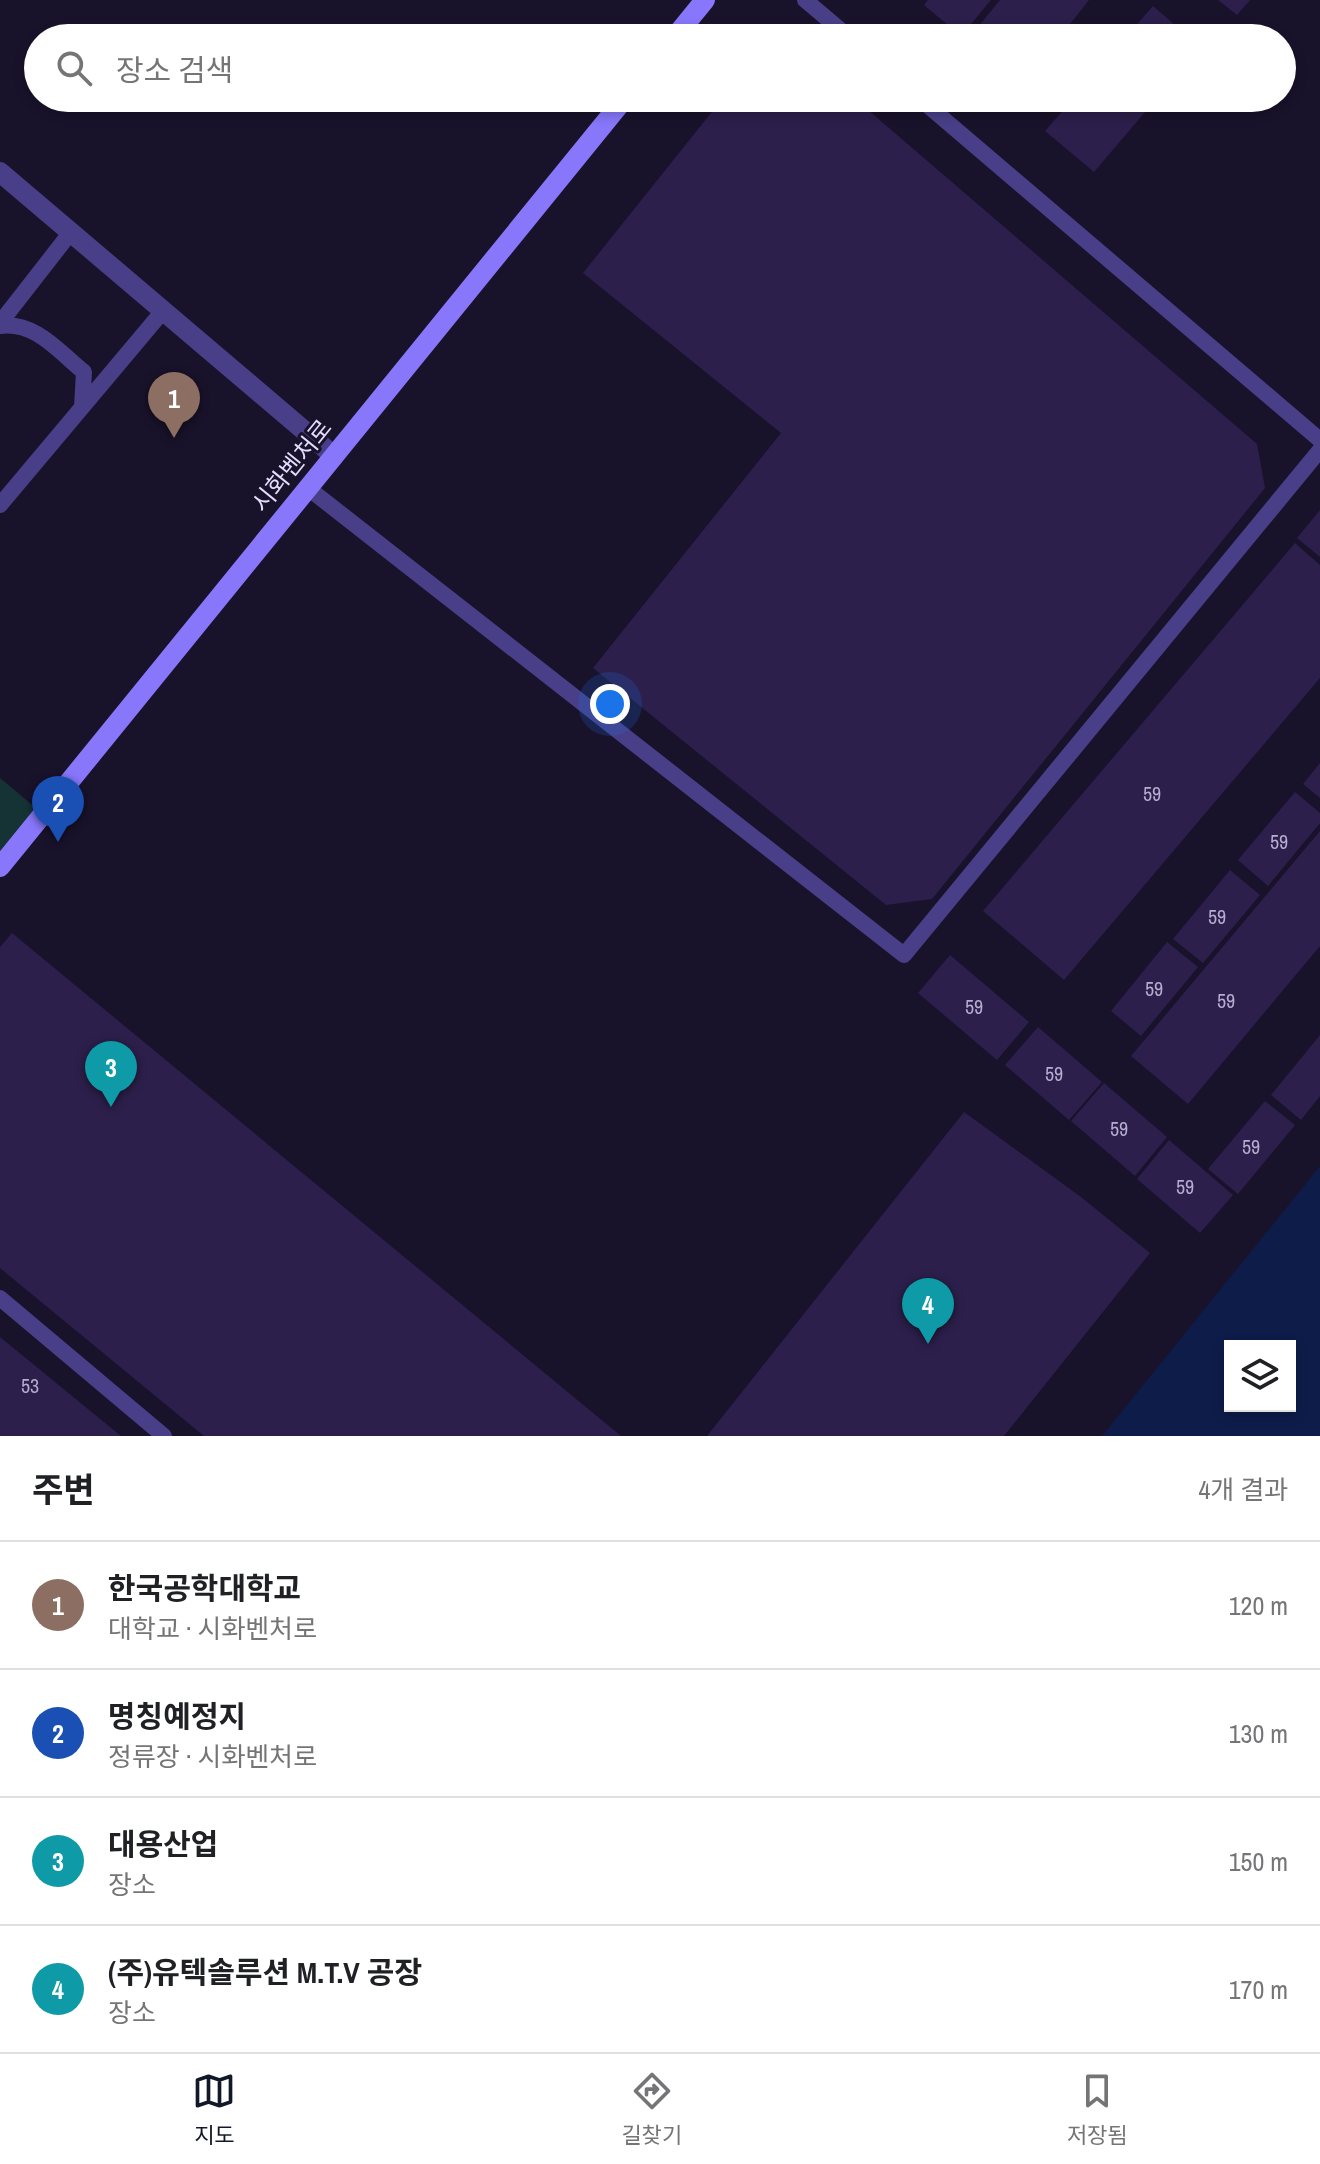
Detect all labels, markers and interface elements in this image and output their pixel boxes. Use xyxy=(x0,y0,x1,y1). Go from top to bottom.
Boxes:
search box xyxy=(24,24,1296,112)
icon: search xyxy=(52,46,96,90)
text: 장소 검색 xyxy=(116,50,233,90)
pin: 1 xyxy=(148,372,200,438)
street label: 시화벤처로 xyxy=(244,412,338,518)
your location xyxy=(590,684,630,724)
pin: 2 xyxy=(32,776,84,842)
house number: 59 xyxy=(1143,780,1161,807)
house number: 59 xyxy=(1270,828,1288,855)
house number: 59 xyxy=(1208,903,1226,930)
house number: 59 xyxy=(1145,975,1163,1002)
house number: 59 xyxy=(1217,987,1235,1014)
house number: 59 xyxy=(965,993,983,1020)
pin: 3 xyxy=(85,1041,137,1107)
house number: 59 xyxy=(1045,1060,1063,1087)
house number: 59 xyxy=(1110,1115,1128,1142)
house number: 59 xyxy=(1242,1133,1260,1160)
house number: 59 xyxy=(1176,1173,1194,1200)
pin: 4 xyxy=(902,1278,954,1344)
map controls xyxy=(1224,1340,1296,1412)
button: layers xyxy=(1224,1340,1296,1412)
house number: 53 xyxy=(21,1372,39,1399)
text: 주변 xyxy=(32,1467,95,1513)
text: 4개 결과 xyxy=(1198,1472,1288,1507)
text: 한국공학대학교 xyxy=(108,1568,301,1608)
text: 1 xyxy=(52,1588,64,1623)
text: 120 m xyxy=(1229,1588,1288,1623)
text: 대학교 · 시화벤처로 xyxy=(108,1611,317,1646)
text: 명칭예정지 xyxy=(108,1696,246,1736)
text: 2 xyxy=(52,1716,64,1751)
text: 130 m xyxy=(1229,1716,1288,1751)
text: 정류장 · 시화벤처로 xyxy=(108,1739,317,1774)
text: 대용산업 xyxy=(108,1824,218,1864)
text: 3 xyxy=(52,1844,64,1879)
text: 150 m xyxy=(1229,1844,1288,1879)
text: 장소 xyxy=(108,1867,156,1902)
text: (주)유텍솔루션 M.T.V 공장 xyxy=(108,1952,422,1992)
text: 4 xyxy=(52,1972,64,2007)
text: 170 m xyxy=(1229,1972,1288,2007)
text: 장소 xyxy=(108,1995,156,2030)
tab: 지도 xyxy=(192,2069,236,2150)
tab: 길찾기 xyxy=(621,2069,682,2150)
tab: 저장됨 xyxy=(1067,2069,1128,2150)

